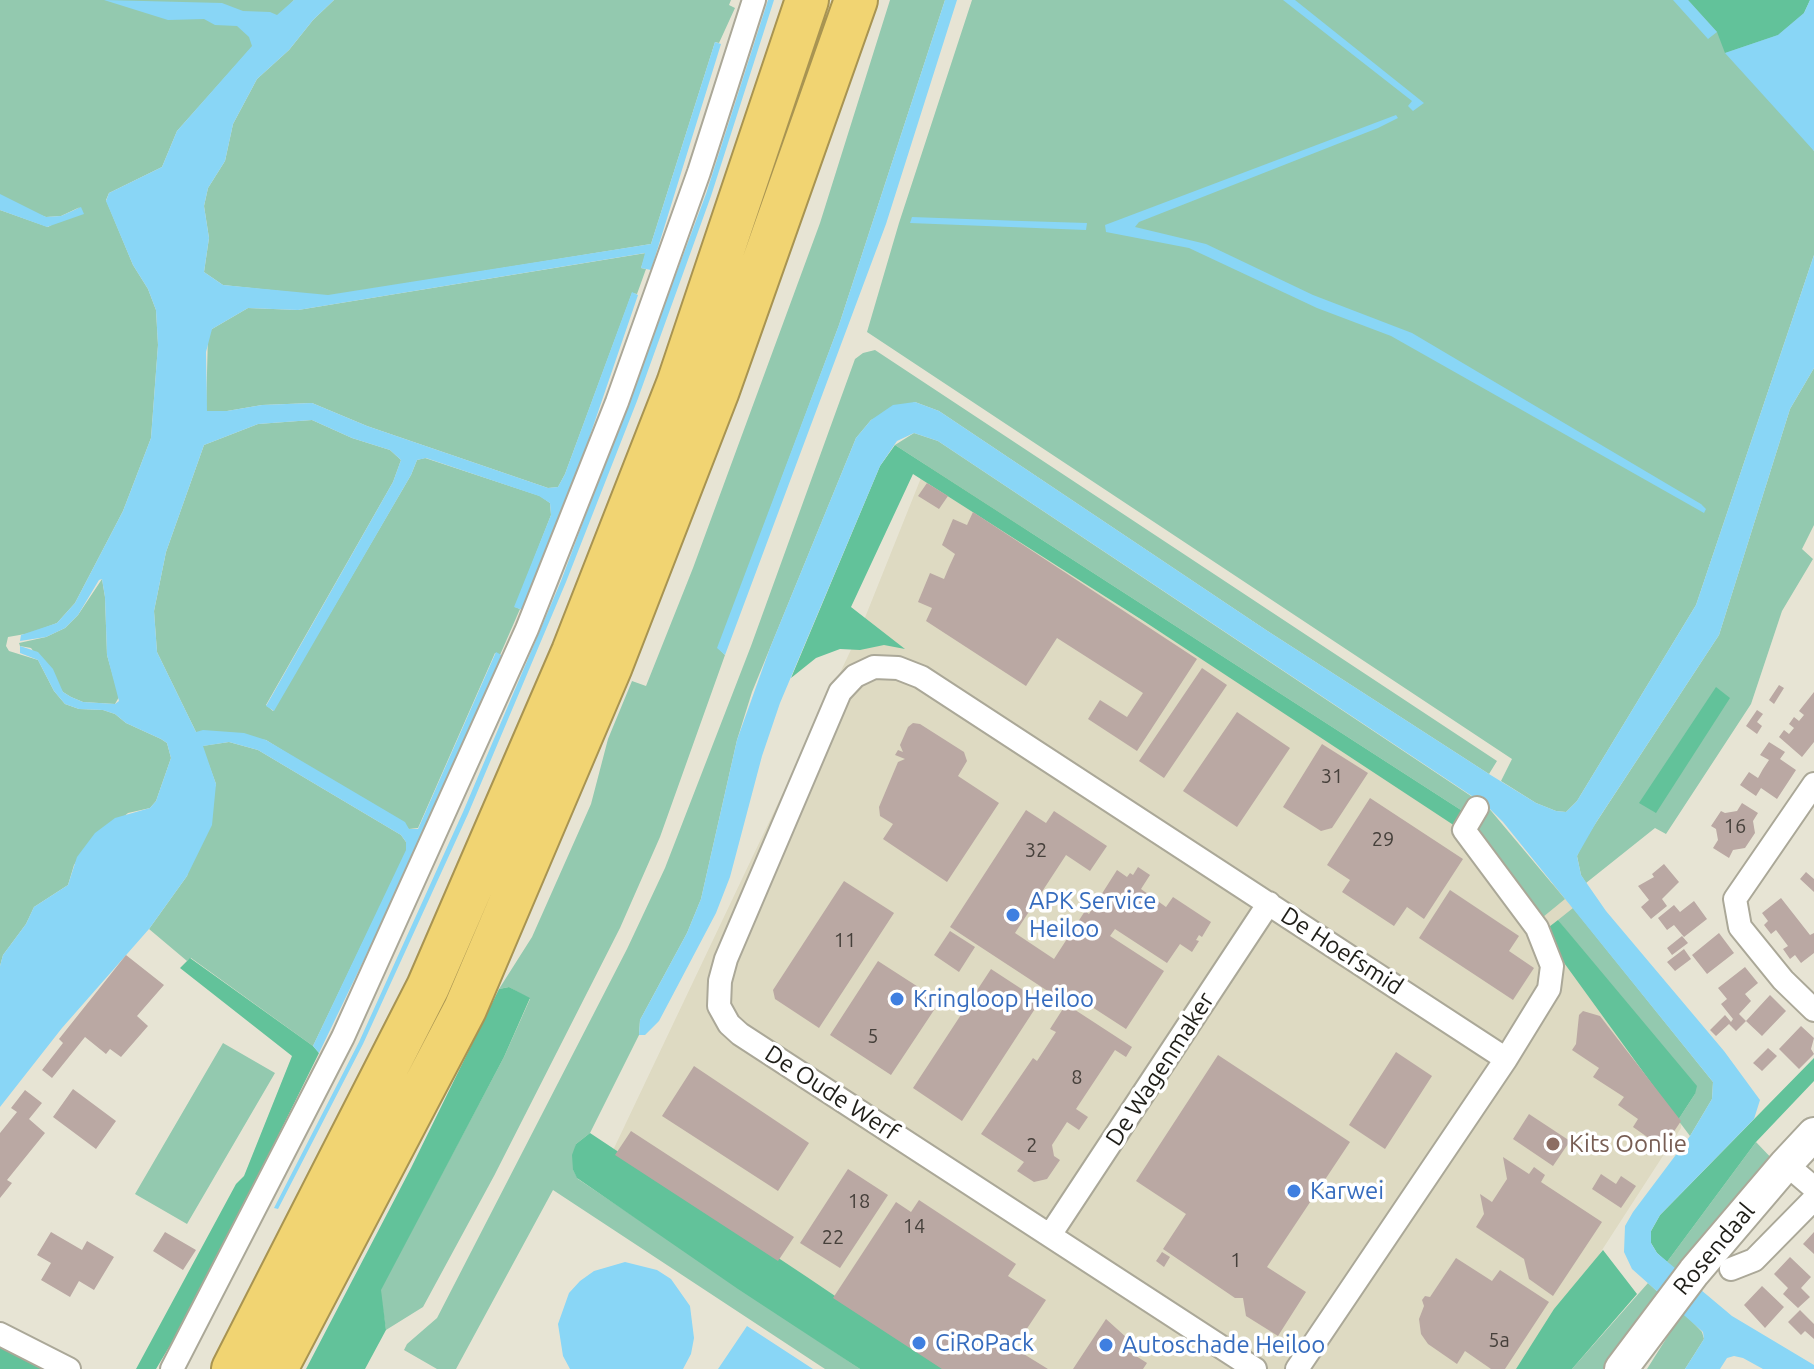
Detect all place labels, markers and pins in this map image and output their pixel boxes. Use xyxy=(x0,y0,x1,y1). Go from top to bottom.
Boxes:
place label: APK Service Heiloo xyxy=(1029,887,1156,943)
marker: APK Service Heiloo xyxy=(1004,906,1022,924)
place label: Kringloop Heiloo xyxy=(913,985,1094,1013)
marker: Kringloop Heiloo xyxy=(888,990,906,1008)
place label: Kits Oonlie xyxy=(1569,1130,1687,1158)
marker: Kits Oonlie xyxy=(1544,1135,1562,1153)
place label: Karwei xyxy=(1310,1177,1384,1205)
marker: Karwei xyxy=(1285,1182,1303,1200)
place label: CiRoPack xyxy=(935,1329,1034,1357)
place label: Autoschade Heiloo xyxy=(1122,1331,1325,1359)
marker: CiRoPack xyxy=(910,1334,928,1352)
marker: Autoschade Heiloo xyxy=(1097,1336,1115,1354)

